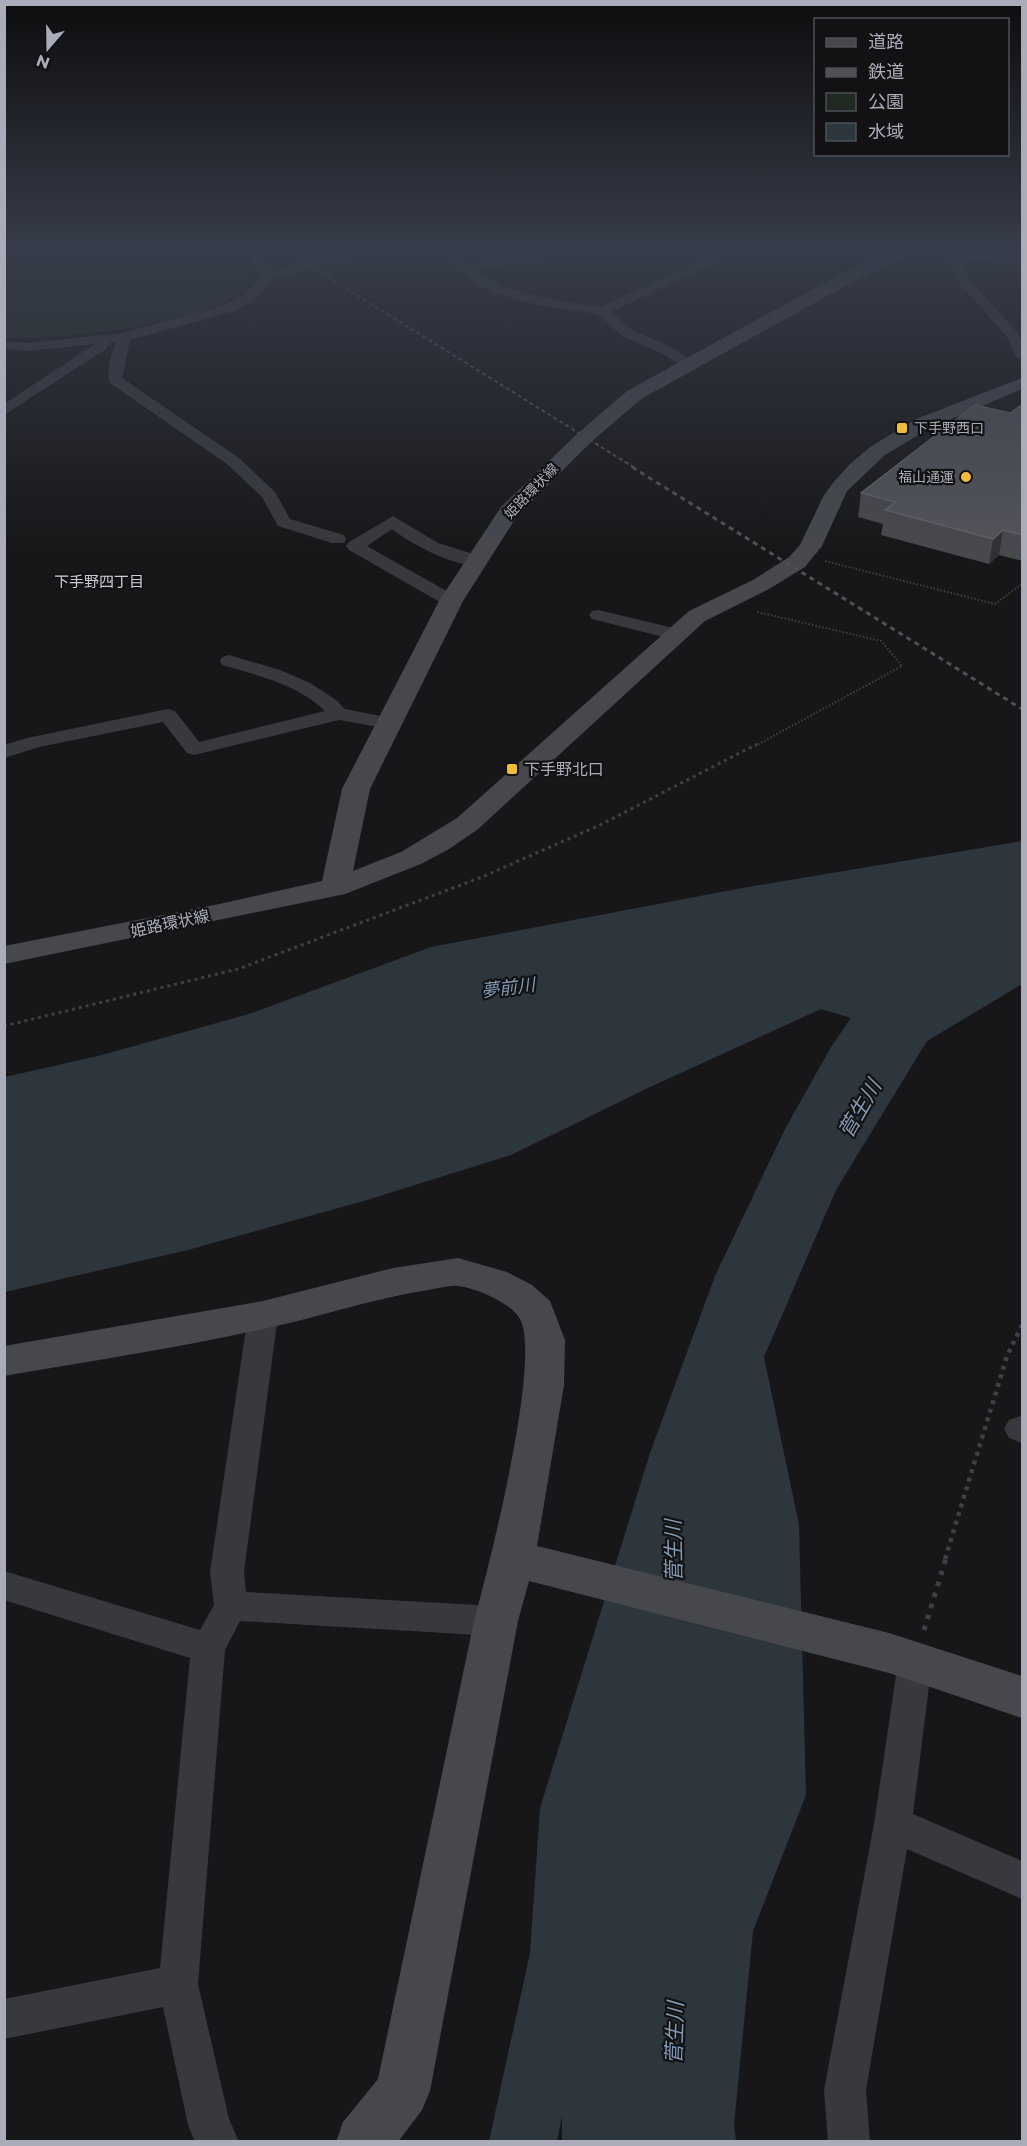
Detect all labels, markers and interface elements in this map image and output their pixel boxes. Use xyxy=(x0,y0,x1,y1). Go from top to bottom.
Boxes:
north arrow xyxy=(18,18,78,78)
legend xyxy=(814,18,1009,156)
text: 道路 xyxy=(868,31,904,53)
text: N xyxy=(34,50,52,73)
text: 鉄道 xyxy=(868,61,904,83)
text: 公園 xyxy=(868,91,904,113)
text: 水域 xyxy=(868,121,904,143)
place label: 下手野西口 xyxy=(914,419,984,437)
marker: 下手野西口 xyxy=(895,421,909,435)
street label: 姫路環状線 xyxy=(500,460,562,522)
place label: 福山通運 xyxy=(898,468,954,486)
marker: 福山通運 xyxy=(959,470,973,484)
district label: 下手野四丁目 xyxy=(54,572,144,591)
place label: 下手野北口 xyxy=(524,760,604,779)
marker: 下手野北口 xyxy=(505,762,519,776)
street label: 姫路環状線 xyxy=(129,906,211,941)
water label: 夢前川 xyxy=(480,974,538,1002)
water label: 菅生川 xyxy=(833,1073,887,1142)
water label: 菅生川 xyxy=(660,1517,687,1583)
water label: 菅生川 xyxy=(661,1999,688,2065)

